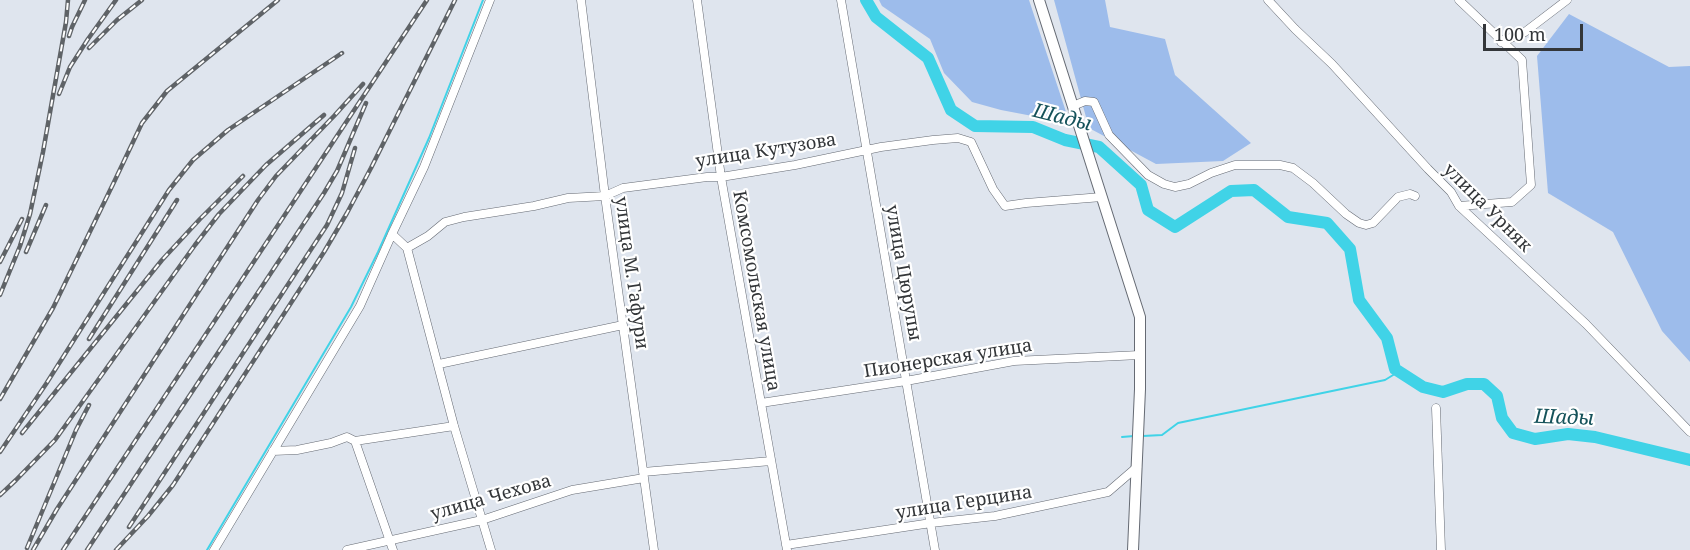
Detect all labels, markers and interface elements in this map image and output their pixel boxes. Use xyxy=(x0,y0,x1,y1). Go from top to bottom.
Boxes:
scale bar xyxy=(1486,12,1586,50)
text: 100 m xyxy=(1494,22,1546,46)
water label: Шады xyxy=(1030,99,1094,137)
street label: улица Кутузова xyxy=(694,129,838,173)
street label: улица Урняк xyxy=(1438,159,1536,257)
street label: Комсомольская улица xyxy=(728,189,784,393)
street label: улица М. Гафури xyxy=(610,195,652,351)
street label: улица Цюрупы xyxy=(880,203,926,343)
street label: Пионерская улица xyxy=(862,335,1034,383)
water label: Шады xyxy=(1534,405,1594,431)
street label: улица Чехова xyxy=(428,470,554,526)
street label: улица Герцина xyxy=(894,482,1034,524)

